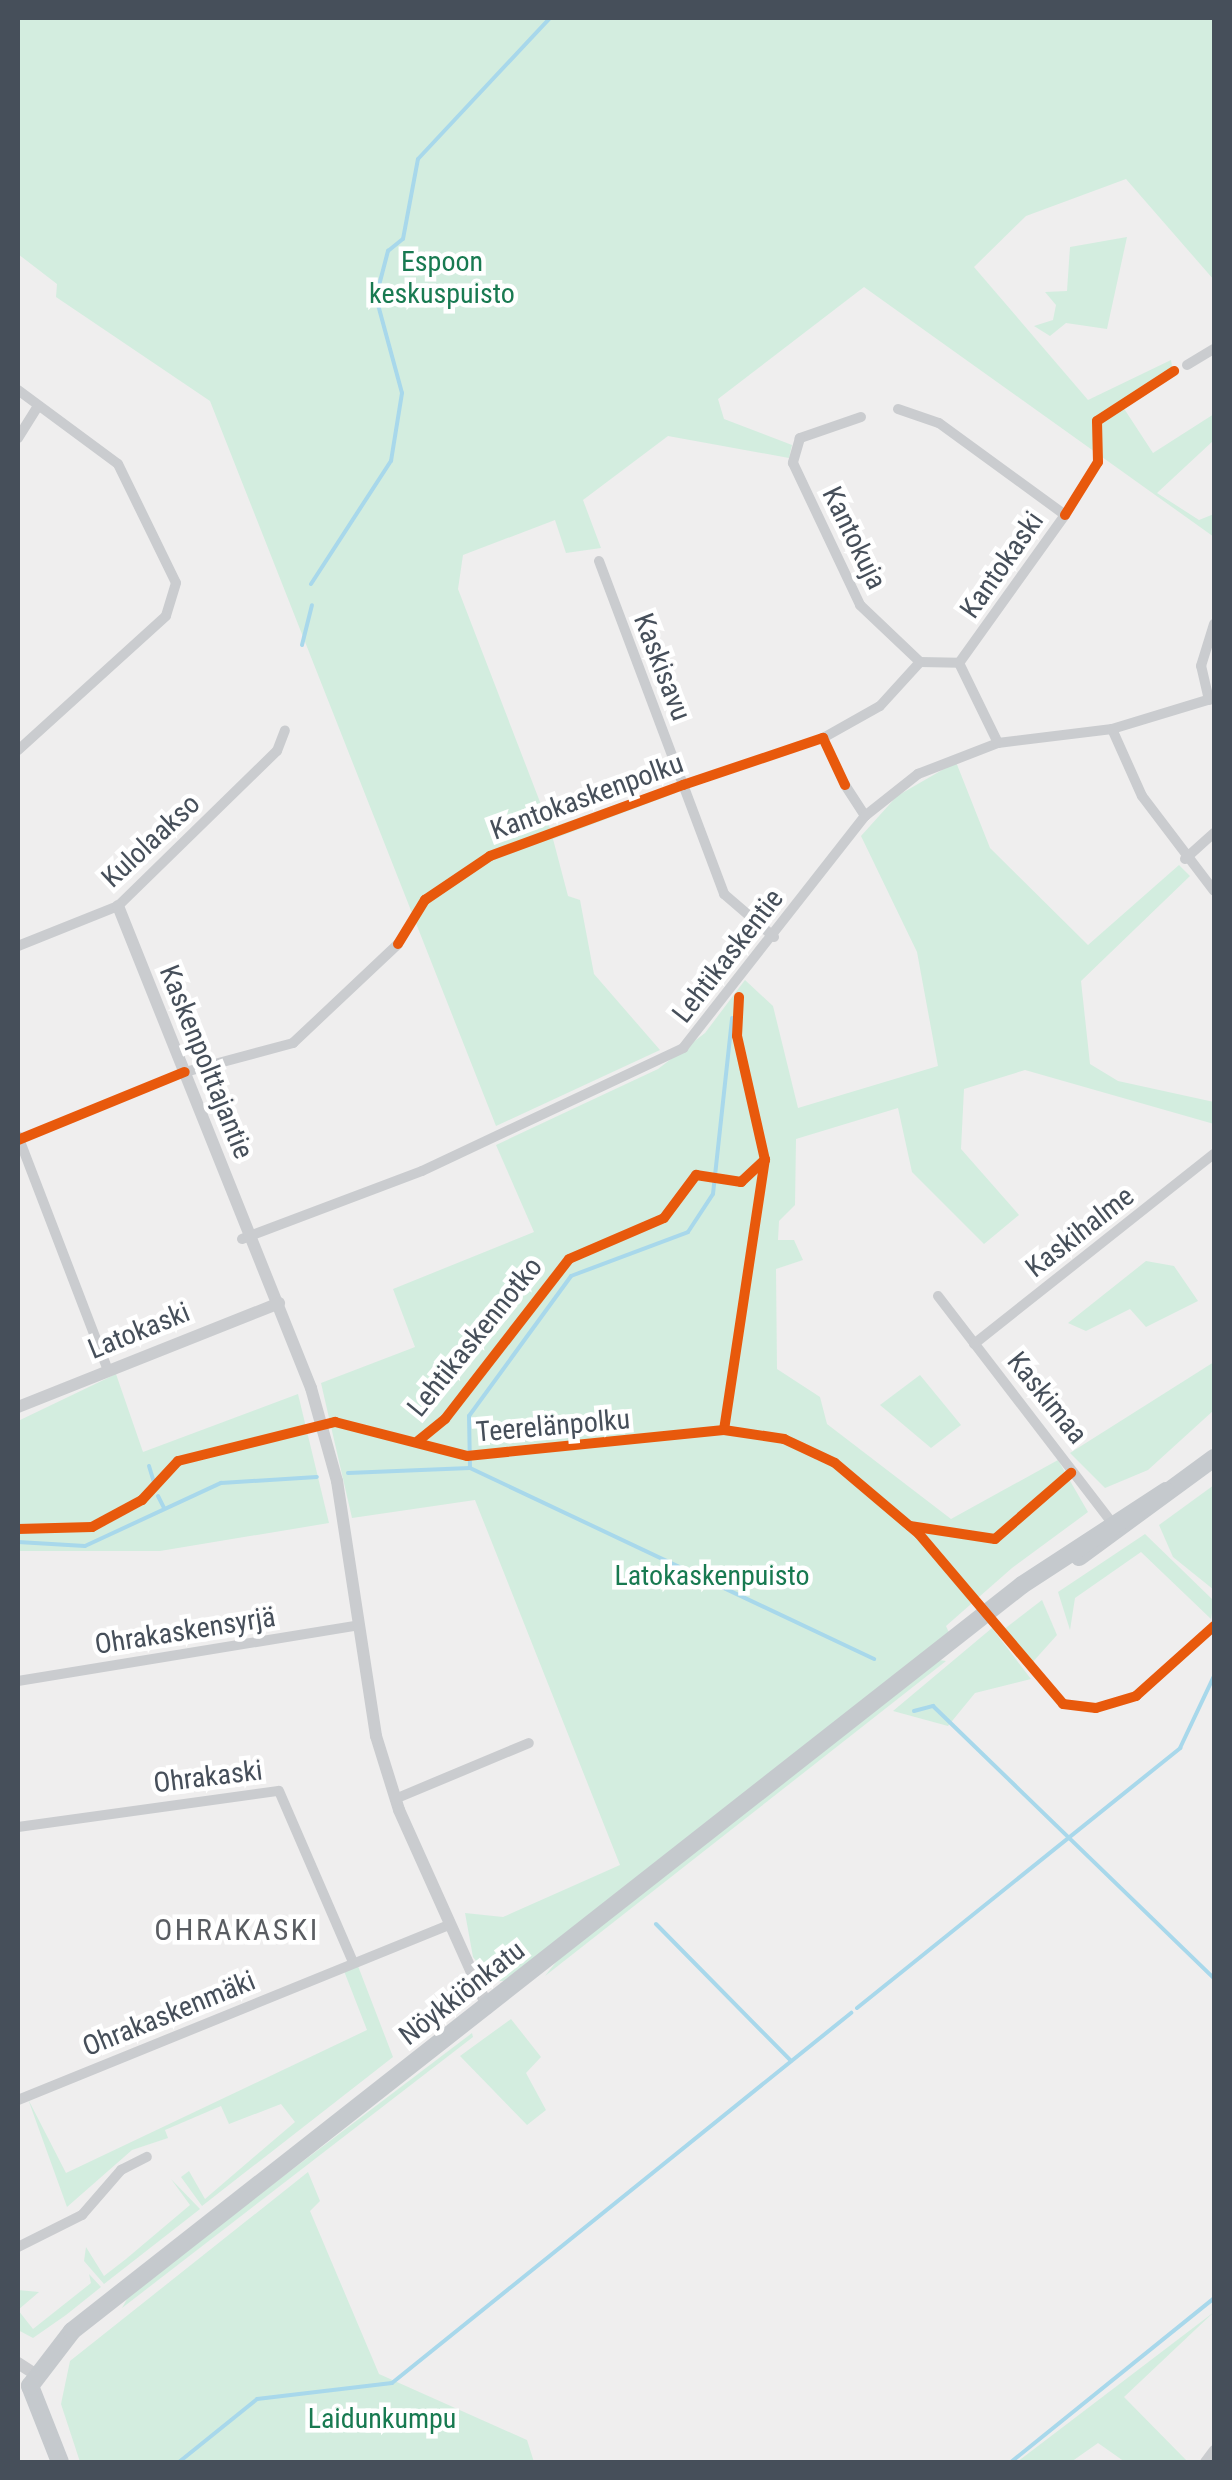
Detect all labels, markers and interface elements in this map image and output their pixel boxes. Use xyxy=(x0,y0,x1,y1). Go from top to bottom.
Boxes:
park label: Espoon keskuspuisto xyxy=(369,245,515,311)
street label: Kantokuja xyxy=(815,481,893,595)
street label: Kantokaski xyxy=(953,505,1051,625)
street label: Kaskisavu xyxy=(626,609,698,725)
street label: Kantokaskenpolku xyxy=(486,747,688,847)
street label: Kulolaakso xyxy=(95,787,207,895)
street label: Lehtikaskentie xyxy=(665,882,791,1030)
street label: Kaskenpolttajantie xyxy=(152,960,260,1164)
street label: Kaskihalme xyxy=(1019,1179,1141,1285)
street label: Lehtikaskennotko xyxy=(401,1251,549,1423)
street label: Latokaski xyxy=(83,1295,195,1367)
street label: Kaskimaa xyxy=(1000,1345,1094,1451)
street label: Teerelänpolku xyxy=(474,1403,632,1449)
park label: Latokaskenpuisto xyxy=(614,1559,810,1593)
street label: Ohrakaskensyrjä xyxy=(92,1600,278,1662)
street label: Ohrakaski xyxy=(152,1754,264,1800)
district label: OHRAKASKI xyxy=(154,1912,320,1948)
street label: Nöykkiönkatu xyxy=(393,1934,531,2052)
street label: Ohrakaskenmäki xyxy=(78,1964,260,2064)
park label: Laidunkumpu xyxy=(308,2402,456,2436)

